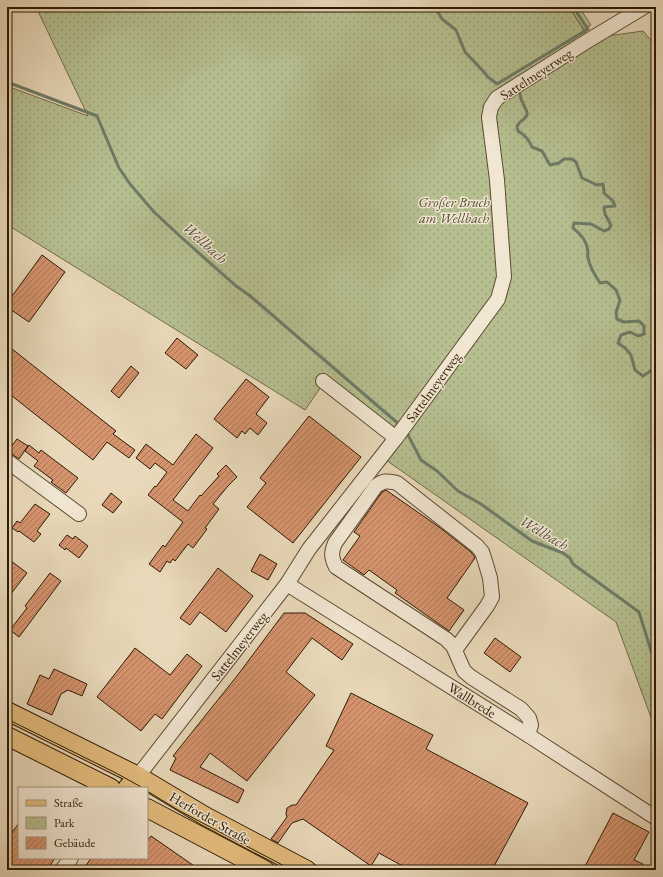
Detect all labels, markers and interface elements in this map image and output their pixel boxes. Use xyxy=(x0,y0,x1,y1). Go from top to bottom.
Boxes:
street label: Sattelmeyerweg xyxy=(496,43,576,104)
park label: Großer Bruch am Wellbach xyxy=(418,193,490,227)
water label: Wellbach xyxy=(179,218,232,268)
street label: Sattelmeyerweg xyxy=(401,347,465,426)
water label: Wellbach xyxy=(517,511,573,554)
street label: Sattelmeyerweg xyxy=(206,607,272,684)
street label: Wallbrede xyxy=(445,678,500,722)
legend xyxy=(18,787,148,859)
street label: Herforder Straße xyxy=(166,787,254,849)
text: Straße xyxy=(54,795,83,811)
text: Park xyxy=(54,815,75,831)
text: Gebäude xyxy=(54,835,96,851)

